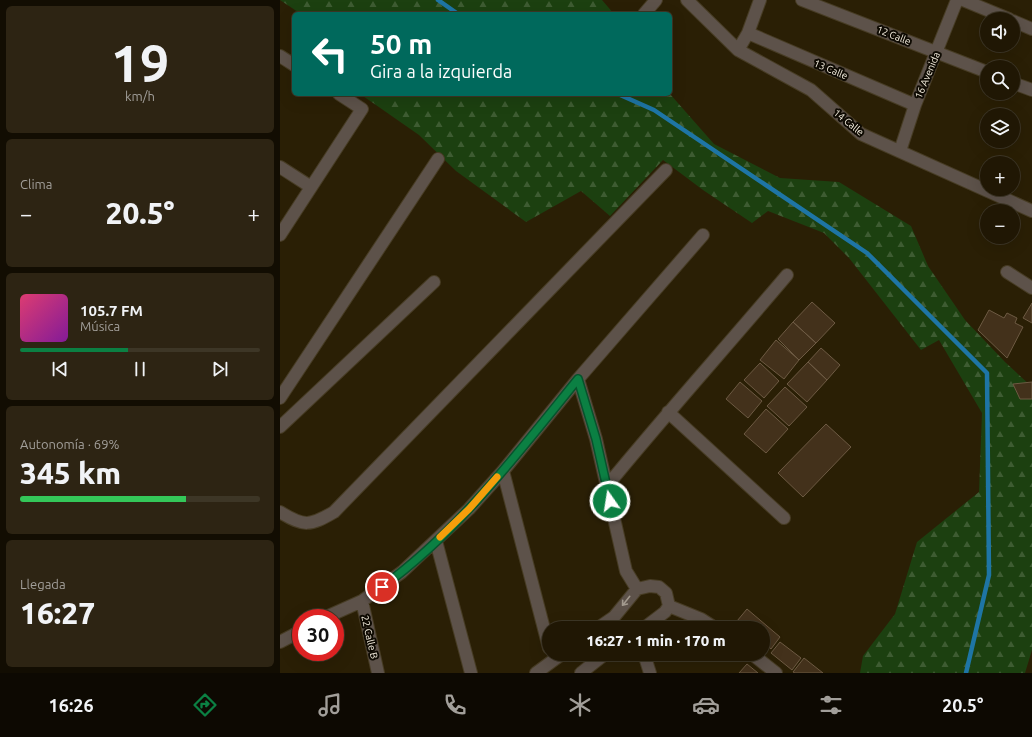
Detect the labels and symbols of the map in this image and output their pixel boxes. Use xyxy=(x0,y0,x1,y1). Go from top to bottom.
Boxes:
street label: 12 Calle xyxy=(875,24,912,47)
street label: 16 Avenida xyxy=(913,50,942,100)
street label: 13 Calle xyxy=(812,57,849,81)
street label: 14 Calle xyxy=(831,107,866,138)
position arrow xyxy=(589,480,631,522)
pin xyxy=(365,570,399,604)
one-way arrow xyxy=(622,596,631,607)
speed limit sign: 30 xyxy=(292,609,344,661)
street label: 22 Calle B xyxy=(359,614,380,660)

